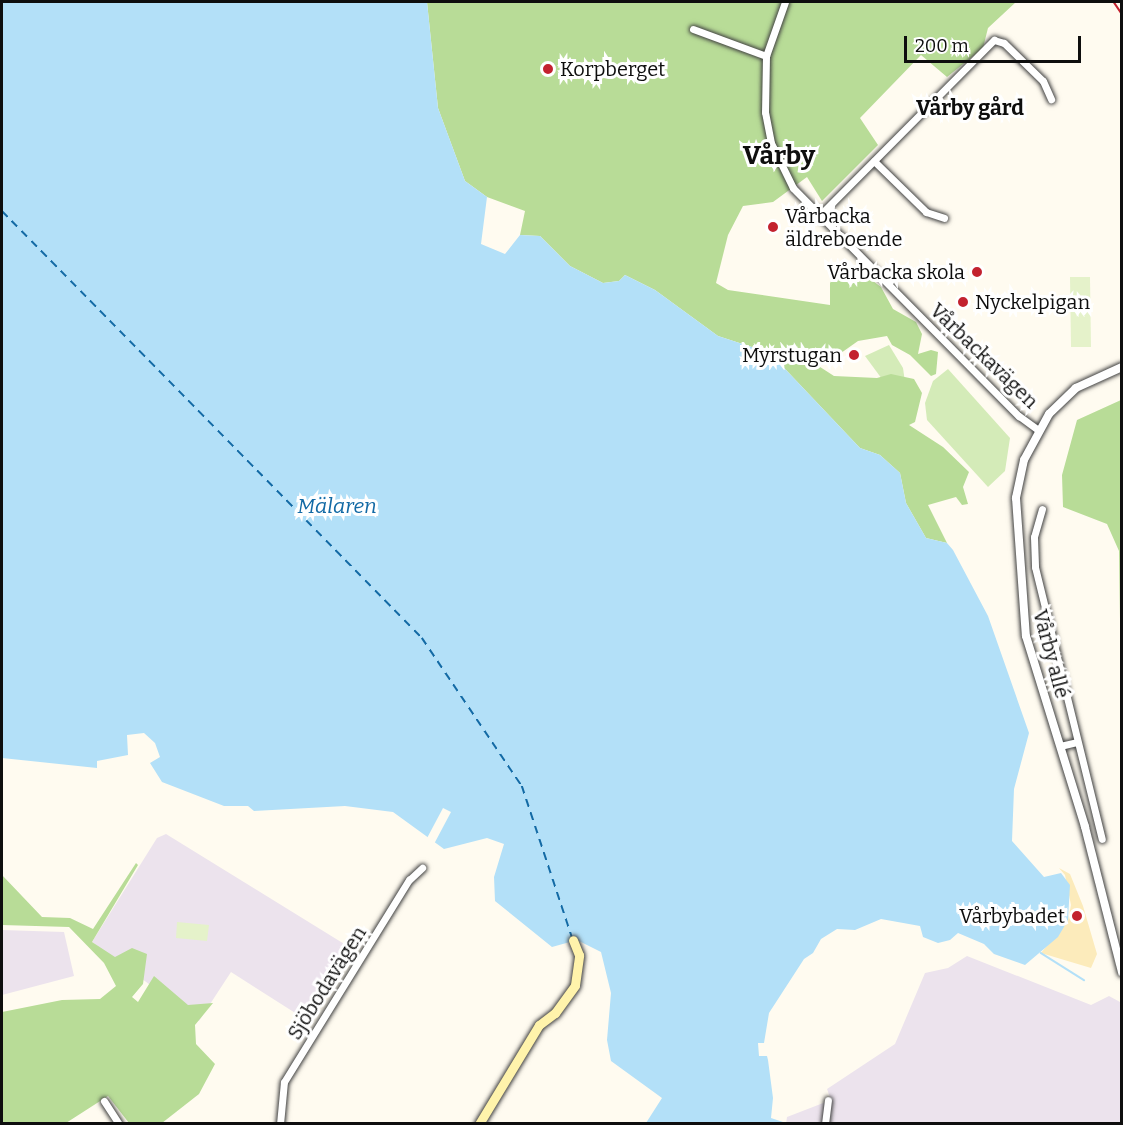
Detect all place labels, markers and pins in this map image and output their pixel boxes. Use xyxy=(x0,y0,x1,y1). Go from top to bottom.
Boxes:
place label: Korpberget xyxy=(560,57,665,81)
marker: Korpberget xyxy=(541,62,555,76)
place label: Vårbacka äldreboende xyxy=(785,204,902,251)
marker: Vårbacka äldreboende xyxy=(766,220,780,234)
place label: Vårbacka skola xyxy=(827,260,965,284)
marker: Vårbacka skola xyxy=(970,265,984,279)
place label: Nyckelpigan xyxy=(975,290,1090,314)
marker: Nyckelpigan xyxy=(956,295,970,309)
place label: Myrstugan xyxy=(742,343,842,367)
marker: Myrstugan xyxy=(847,348,861,362)
place label: Vårbybadet xyxy=(959,904,1065,928)
marker: Vårbybadet xyxy=(1070,909,1084,923)

